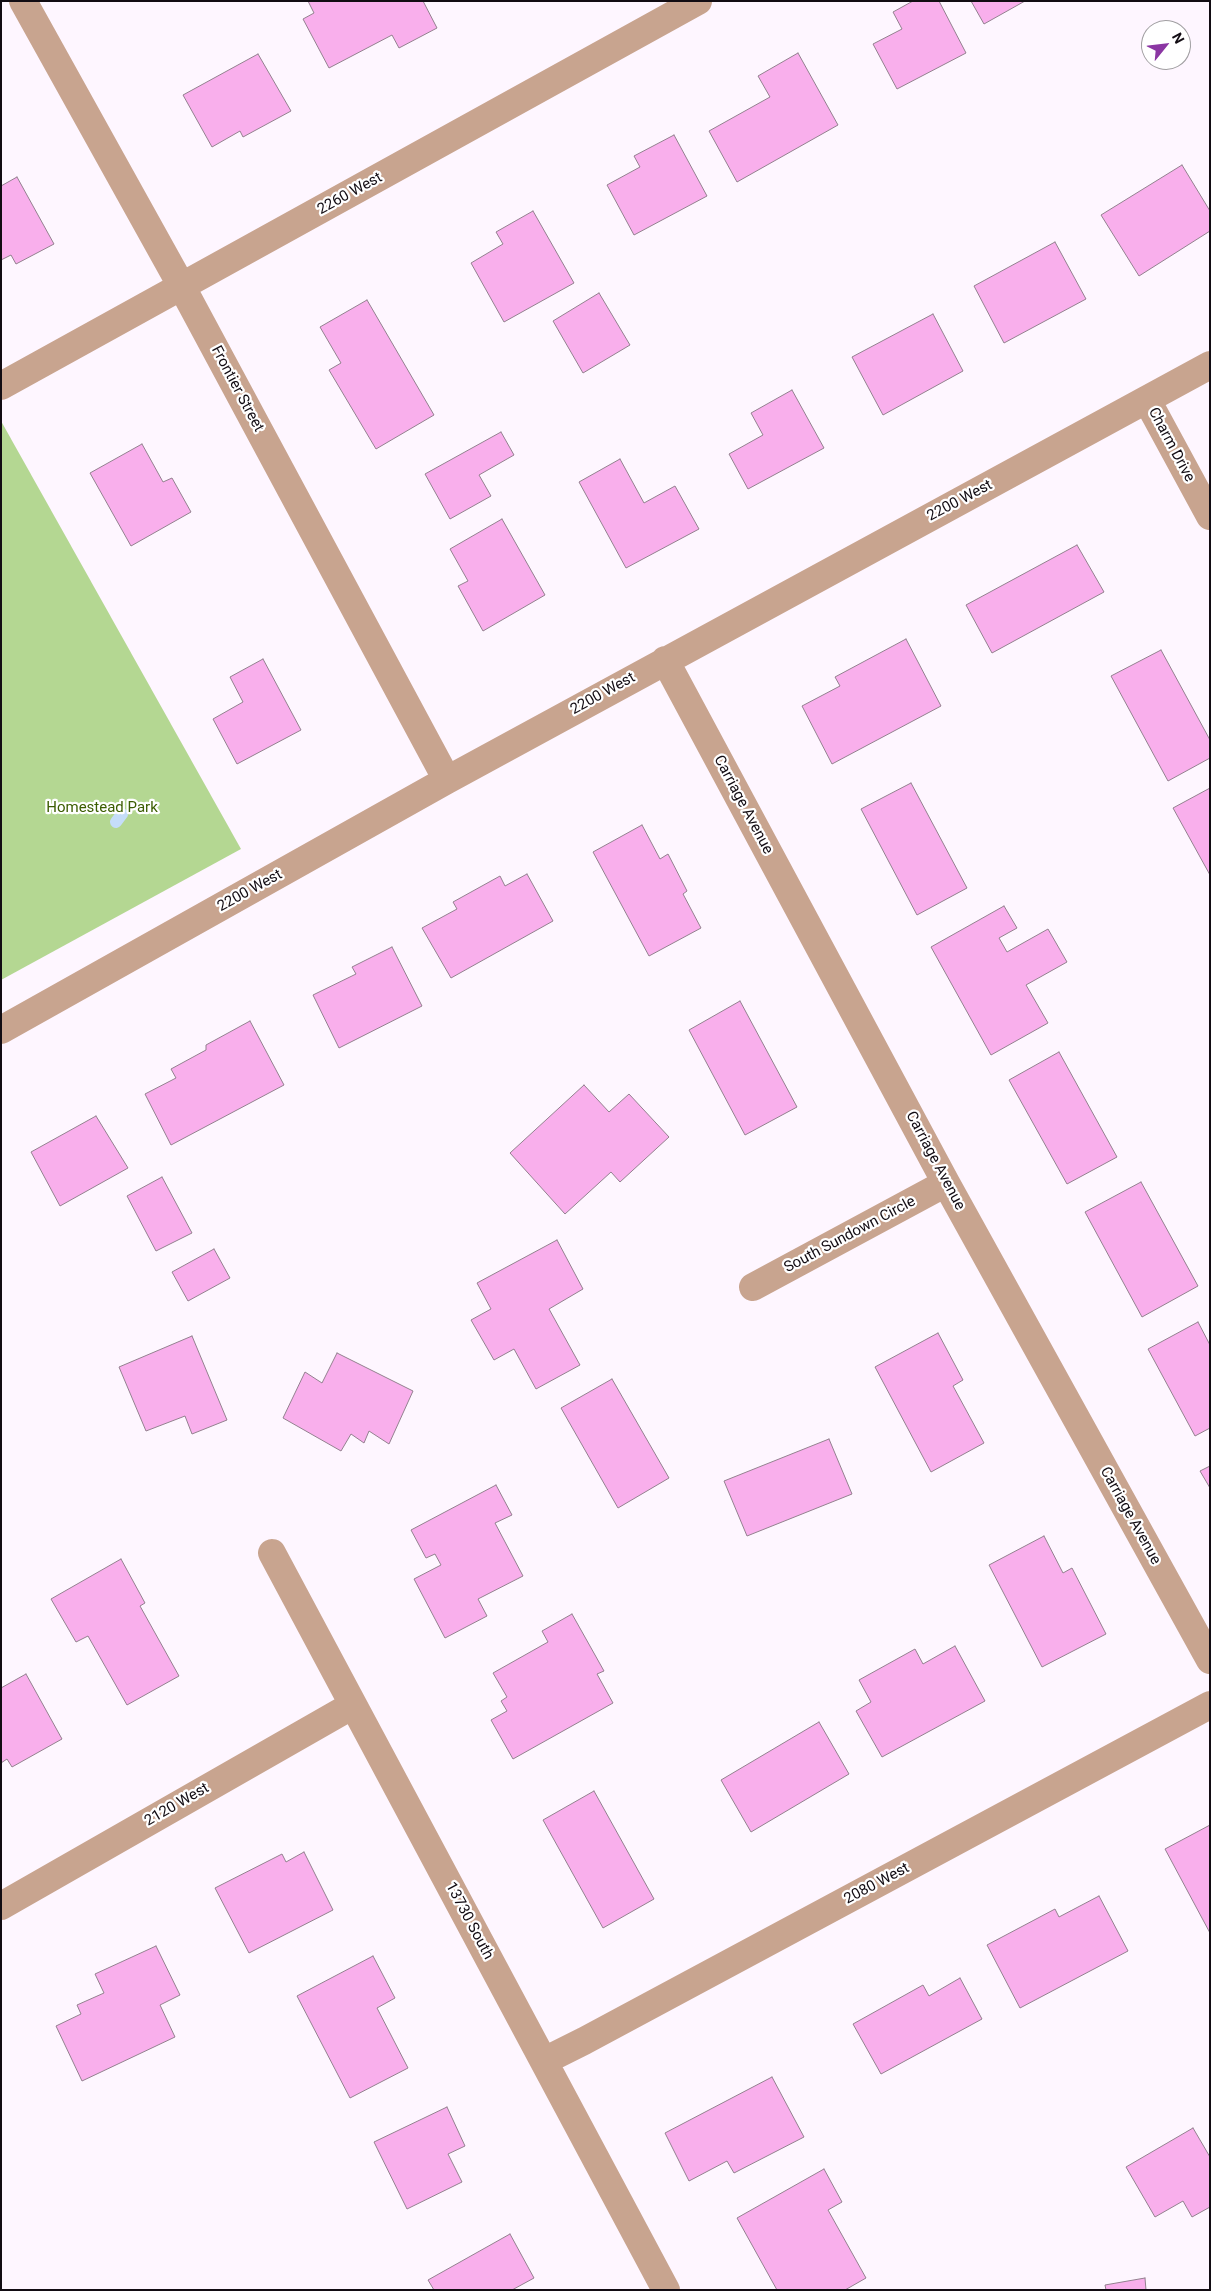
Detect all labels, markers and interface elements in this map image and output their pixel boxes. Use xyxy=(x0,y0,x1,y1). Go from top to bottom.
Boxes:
north arrow xyxy=(1141,20,1191,70)
text: N xyxy=(1169,30,1188,46)
street label: 2260 West xyxy=(315,169,385,219)
street label: Frontier Street xyxy=(207,343,267,435)
street label: Charm Drive xyxy=(1144,405,1198,485)
street label: 2200 West xyxy=(924,476,996,526)
street label: 2200 West xyxy=(568,669,638,719)
street label: Carriage Avenue xyxy=(709,753,777,857)
park label: Homestead Park xyxy=(46,799,158,817)
street label: 2200 West xyxy=(215,866,285,916)
street label: Carriage Avenue xyxy=(901,1109,969,1213)
street label: South Sundown Circle xyxy=(781,1193,919,1277)
street label: Carriage Avenue xyxy=(1096,1464,1164,1568)
street label: 2120 West xyxy=(142,1779,212,1831)
street label: 2080 West xyxy=(841,1859,913,1909)
street label: 13730 South xyxy=(441,1879,497,1963)

